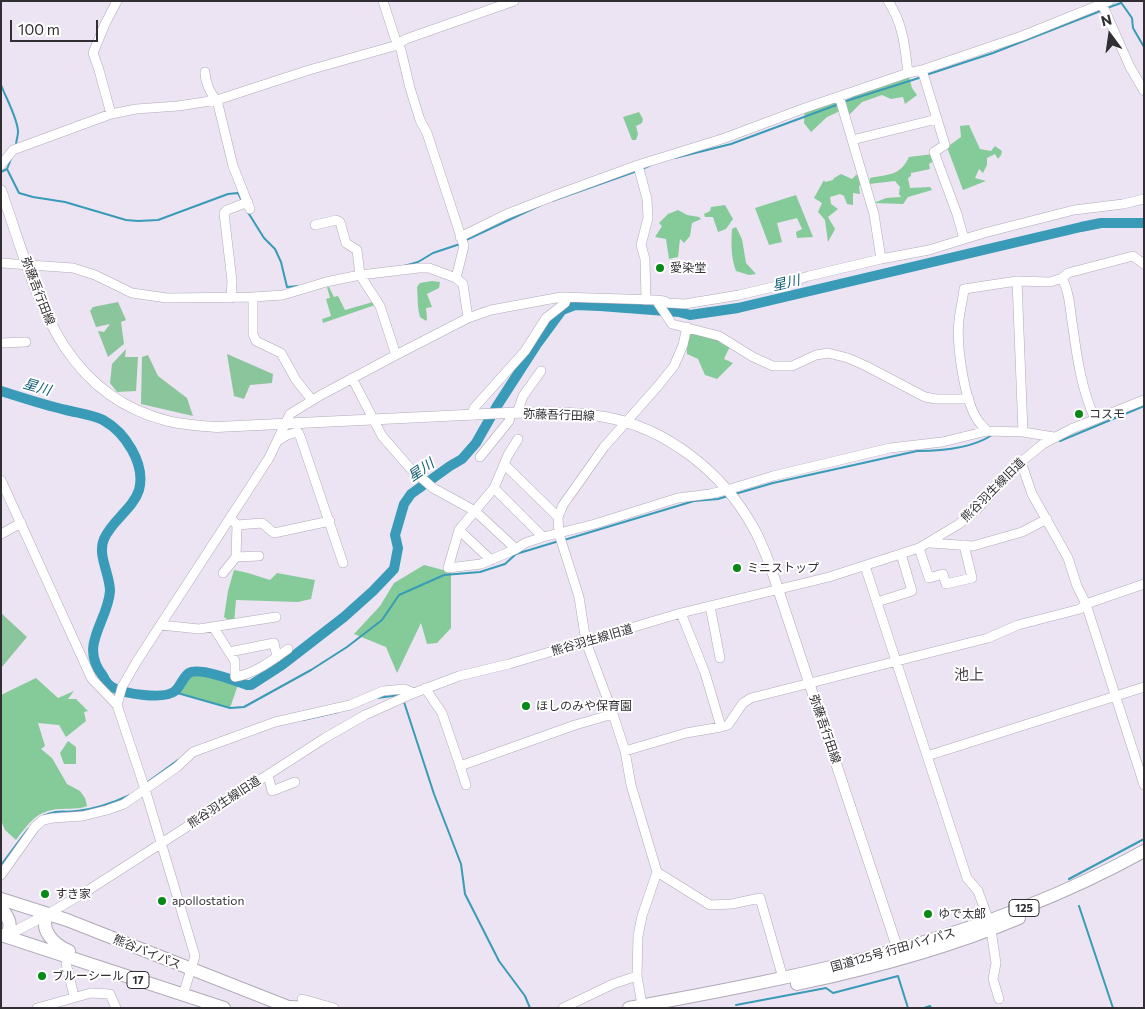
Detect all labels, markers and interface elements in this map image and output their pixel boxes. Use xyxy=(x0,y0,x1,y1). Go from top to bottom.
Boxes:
scale bar xyxy=(12,10,100,42)
north arrow xyxy=(1085,10,1135,60)
text: N xyxy=(1099,10,1113,29)
text: 100 m xyxy=(18,20,60,38)
street label: 弥藤吾行田線 xyxy=(18,255,58,327)
place label: 愛染堂 xyxy=(670,261,706,275)
marker: 愛染堂 xyxy=(654,262,666,274)
water label: 星川 xyxy=(770,272,802,294)
water label: 星川 xyxy=(21,375,53,399)
street label: 弥藤吾行田線 xyxy=(523,407,595,423)
place label: コスモ xyxy=(1089,407,1125,421)
marker: コスモ xyxy=(1073,408,1085,420)
water label: 星川 xyxy=(405,455,437,485)
street label: 熊谷羽生線旧道 xyxy=(958,455,1028,525)
place label: ミニストップ xyxy=(747,561,819,575)
marker: ミニストップ xyxy=(731,562,743,574)
street label: 熊谷羽生線旧道 xyxy=(550,622,634,658)
district label: 池上 xyxy=(954,666,984,684)
street label: 弥藤吾行田線 xyxy=(806,693,844,765)
place label: ほしのみや保育園 xyxy=(536,699,632,713)
marker: ほしのみや保育園 xyxy=(520,700,532,712)
street label: 熊谷羽生線旧道 xyxy=(185,773,263,831)
place label: すき家 xyxy=(55,887,91,901)
marker: すき家 xyxy=(39,888,51,900)
place label: apollostation xyxy=(172,894,244,908)
marker: apollostation xyxy=(156,895,168,907)
road number: 125 xyxy=(1009,900,1039,916)
place label: ゆで太郎 xyxy=(938,907,986,921)
marker: ゆで太郎 xyxy=(922,908,934,920)
street label: 国道125号 行田バイパス xyxy=(829,925,957,975)
street label: 熊谷バイパス xyxy=(111,932,183,972)
place label: ブルーシール xyxy=(52,969,124,983)
marker: ブルーシール xyxy=(36,970,48,982)
road number: 17 xyxy=(127,972,149,988)

